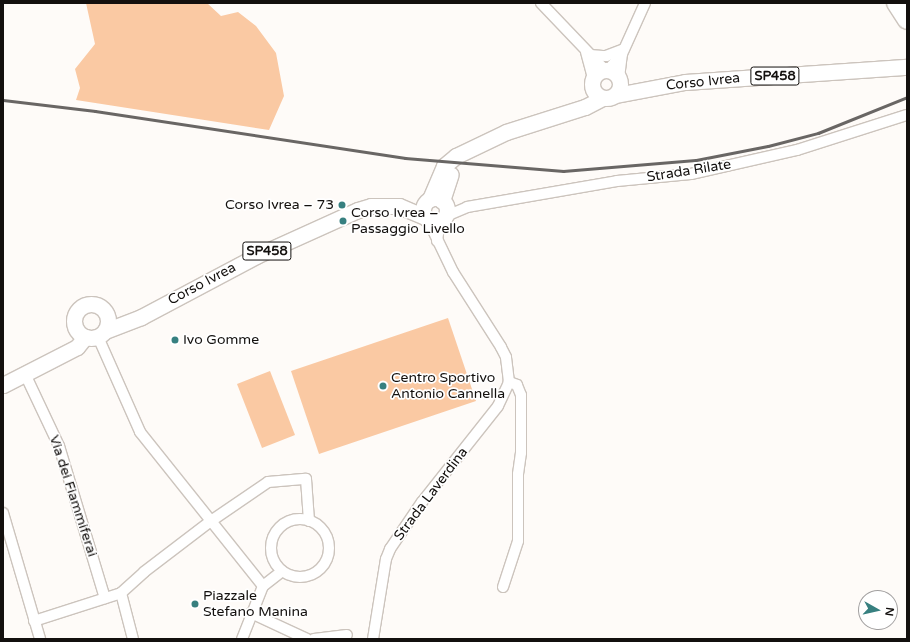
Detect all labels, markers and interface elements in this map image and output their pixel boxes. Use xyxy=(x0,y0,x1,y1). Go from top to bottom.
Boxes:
road number: SP458 xyxy=(750,65,800,87)
street label: Corso Ivrea xyxy=(665,70,741,94)
street label: Strada Rilate xyxy=(646,156,732,186)
place label: Corso Ivrea – 73 xyxy=(225,197,334,213)
marker: Corso Ivrea – 73 xyxy=(337,200,347,210)
place label: Corso Ivrea – Passaggio Livello xyxy=(351,205,465,238)
marker: Corso Ivrea – Passaggio Livello xyxy=(338,216,348,226)
road number: SP458 xyxy=(242,240,292,262)
street label: Corso Ivrea xyxy=(165,259,239,309)
place label: Ivo Gomme xyxy=(183,332,259,348)
marker: Ivo Gomme xyxy=(170,335,180,345)
place label: Centro Sportivo Antonio Cannella xyxy=(391,370,505,402)
marker: Centro Sportivo Antonio Cannella xyxy=(378,381,388,391)
street label: Via dei Fiammiferai xyxy=(45,433,101,559)
street label: Strada Laverdina xyxy=(391,444,471,544)
place label: Piazzale Stefano Manina xyxy=(203,588,308,620)
north arrow xyxy=(858,590,898,630)
marker: Piazzale Stefano Manina xyxy=(190,599,200,609)
text: N xyxy=(882,606,896,617)

